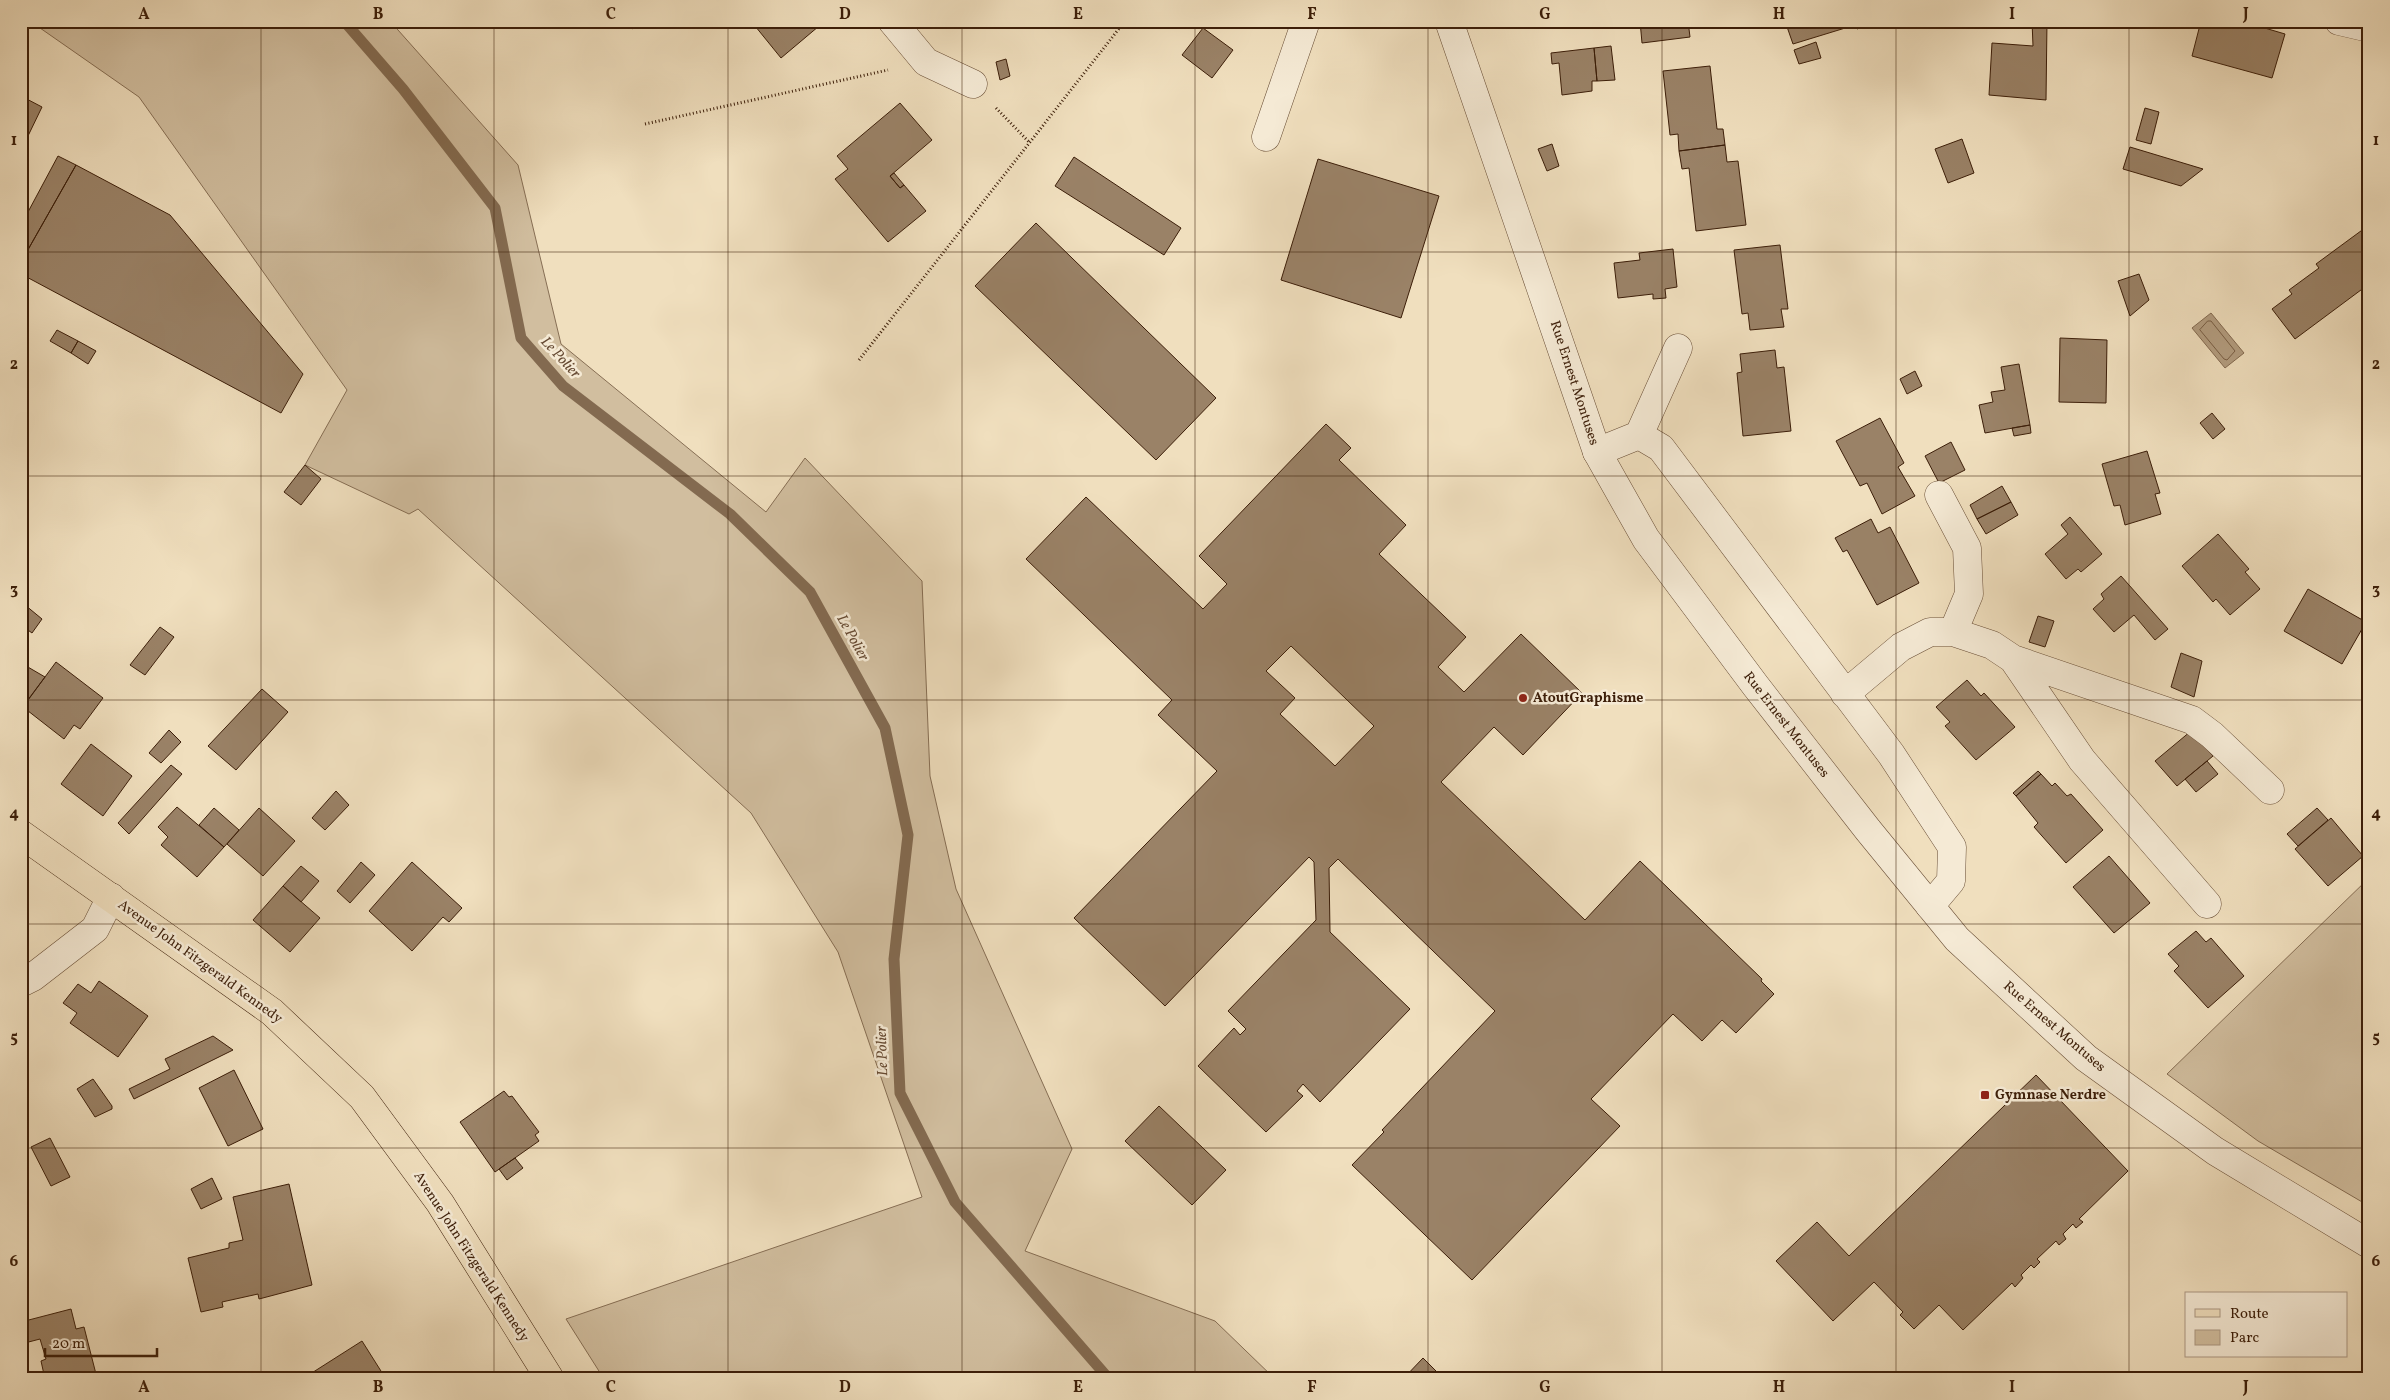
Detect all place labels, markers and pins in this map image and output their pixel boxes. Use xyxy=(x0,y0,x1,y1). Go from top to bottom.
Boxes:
place label: AtoutGraphisme xyxy=(1533,689,1643,708)
marker: AtoutGraphisme xyxy=(1517,692,1529,704)
place label: Gymnase Nerdre xyxy=(1995,1086,2106,1105)
marker: Gymnase Nerdre xyxy=(1979,1089,1991,1101)

